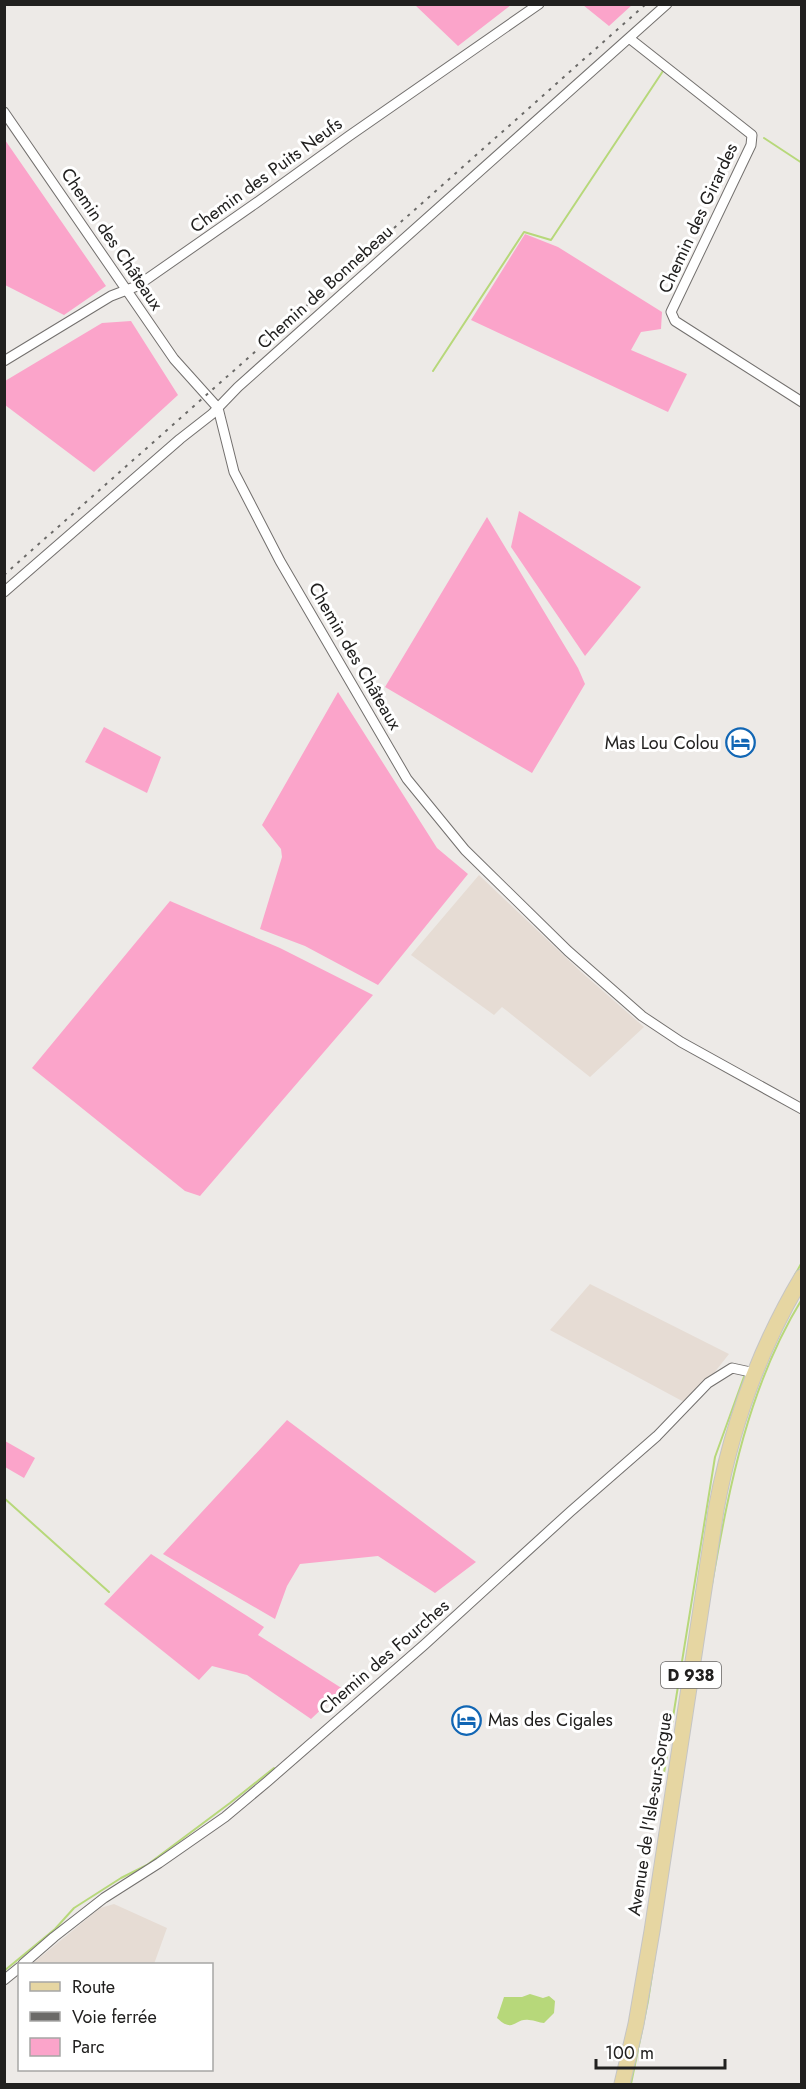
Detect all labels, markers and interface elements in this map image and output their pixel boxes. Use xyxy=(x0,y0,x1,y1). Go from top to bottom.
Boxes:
street label: Chemin des Puits Neufs xyxy=(185,111,347,239)
street label: Chemin des Girardes xyxy=(652,139,744,297)
street label: Chemin des Châteaux xyxy=(55,163,170,316)
street label: Chemin de Bonnebeau xyxy=(251,219,399,355)
street label: Chemin des Châteaux xyxy=(302,577,408,735)
hotel icon: Mas Lou Colou xyxy=(724,727,756,759)
place label: Mas Lou Colou xyxy=(605,730,719,756)
street label: Chemin des Fourches xyxy=(313,1593,455,1721)
road number: D 938 xyxy=(661,1662,721,1688)
hotel icon: Mas des Cigales xyxy=(451,1704,483,1736)
place label: Mas des Cigales xyxy=(488,1707,613,1733)
street label: Avenue de l'Isle-sur-Sorgue xyxy=(621,1710,679,1918)
legend xyxy=(18,1963,213,2071)
text: Route xyxy=(72,1974,115,2000)
text: Voie ferrée xyxy=(72,2004,157,2030)
scale bar xyxy=(596,2032,725,2070)
text: Parc xyxy=(72,2034,105,2060)
text: 100 m xyxy=(605,2040,654,2066)

